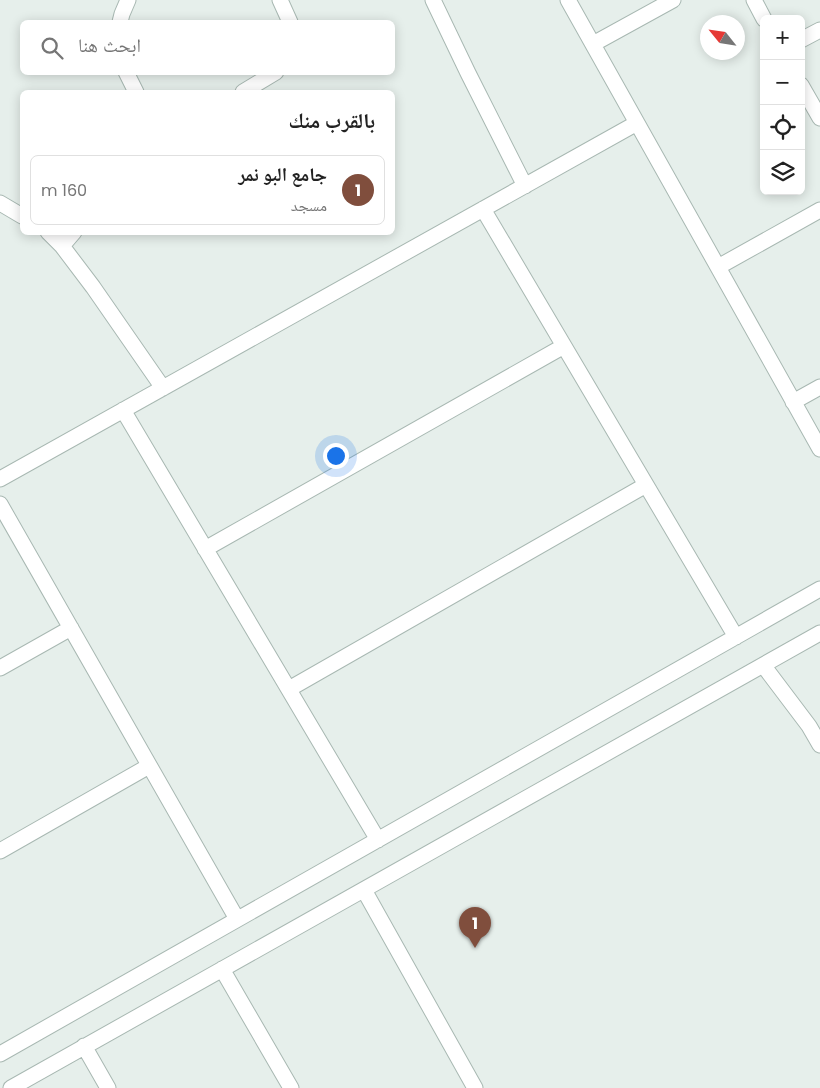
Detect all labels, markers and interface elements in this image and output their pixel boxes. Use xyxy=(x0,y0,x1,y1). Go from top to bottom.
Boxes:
north arrow xyxy=(700,15,745,60)
map controls xyxy=(760,15,805,195)
button: + xyxy=(760,15,805,60)
search box xyxy=(20,20,395,75)
text: ابحث هنا xyxy=(78,32,141,59)
icon: search xyxy=(38,34,66,62)
button: − xyxy=(760,60,805,105)
button: locate xyxy=(760,105,805,150)
text: بالقرب منك xyxy=(289,106,375,135)
button: layers xyxy=(760,150,805,195)
text: جامع البو نمر xyxy=(238,161,327,188)
text: 160 m xyxy=(41,179,87,202)
text: 1 xyxy=(355,179,361,202)
text: مسجد xyxy=(291,194,327,217)
your location xyxy=(323,443,349,469)
pin: 1 xyxy=(459,907,491,948)

